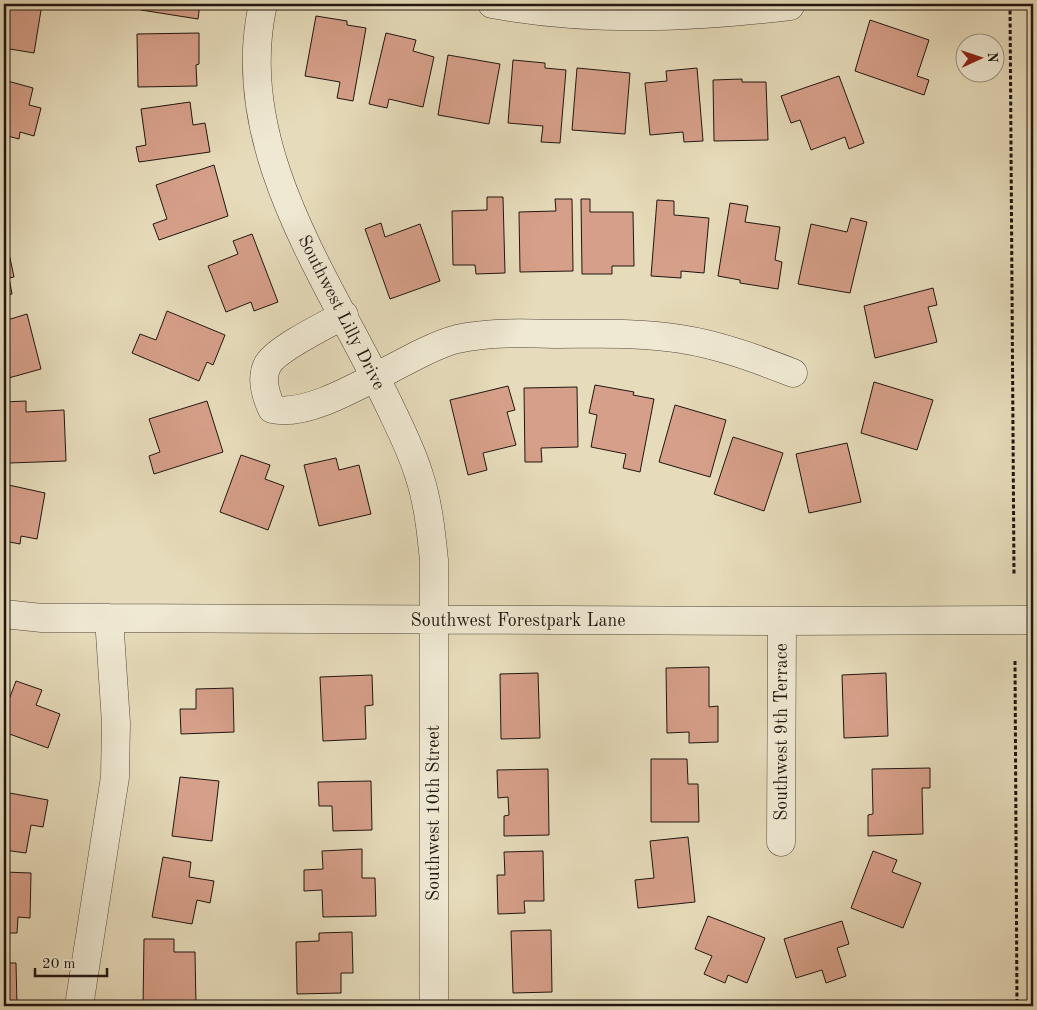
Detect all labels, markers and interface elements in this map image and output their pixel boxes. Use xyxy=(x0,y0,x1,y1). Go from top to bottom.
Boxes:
north arrow xyxy=(954,32,1004,82)
text: N xyxy=(985,52,999,63)
street label: Southwest Lilly Drive xyxy=(294,232,388,393)
street label: Southwest Forestpark Lane xyxy=(411,612,625,630)
street label: Southwest 9th Terrace xyxy=(773,643,791,821)
street label: Southwest 10th Street xyxy=(425,725,443,901)
scale bar xyxy=(35,945,108,977)
text: 20 m xyxy=(42,957,76,972)

